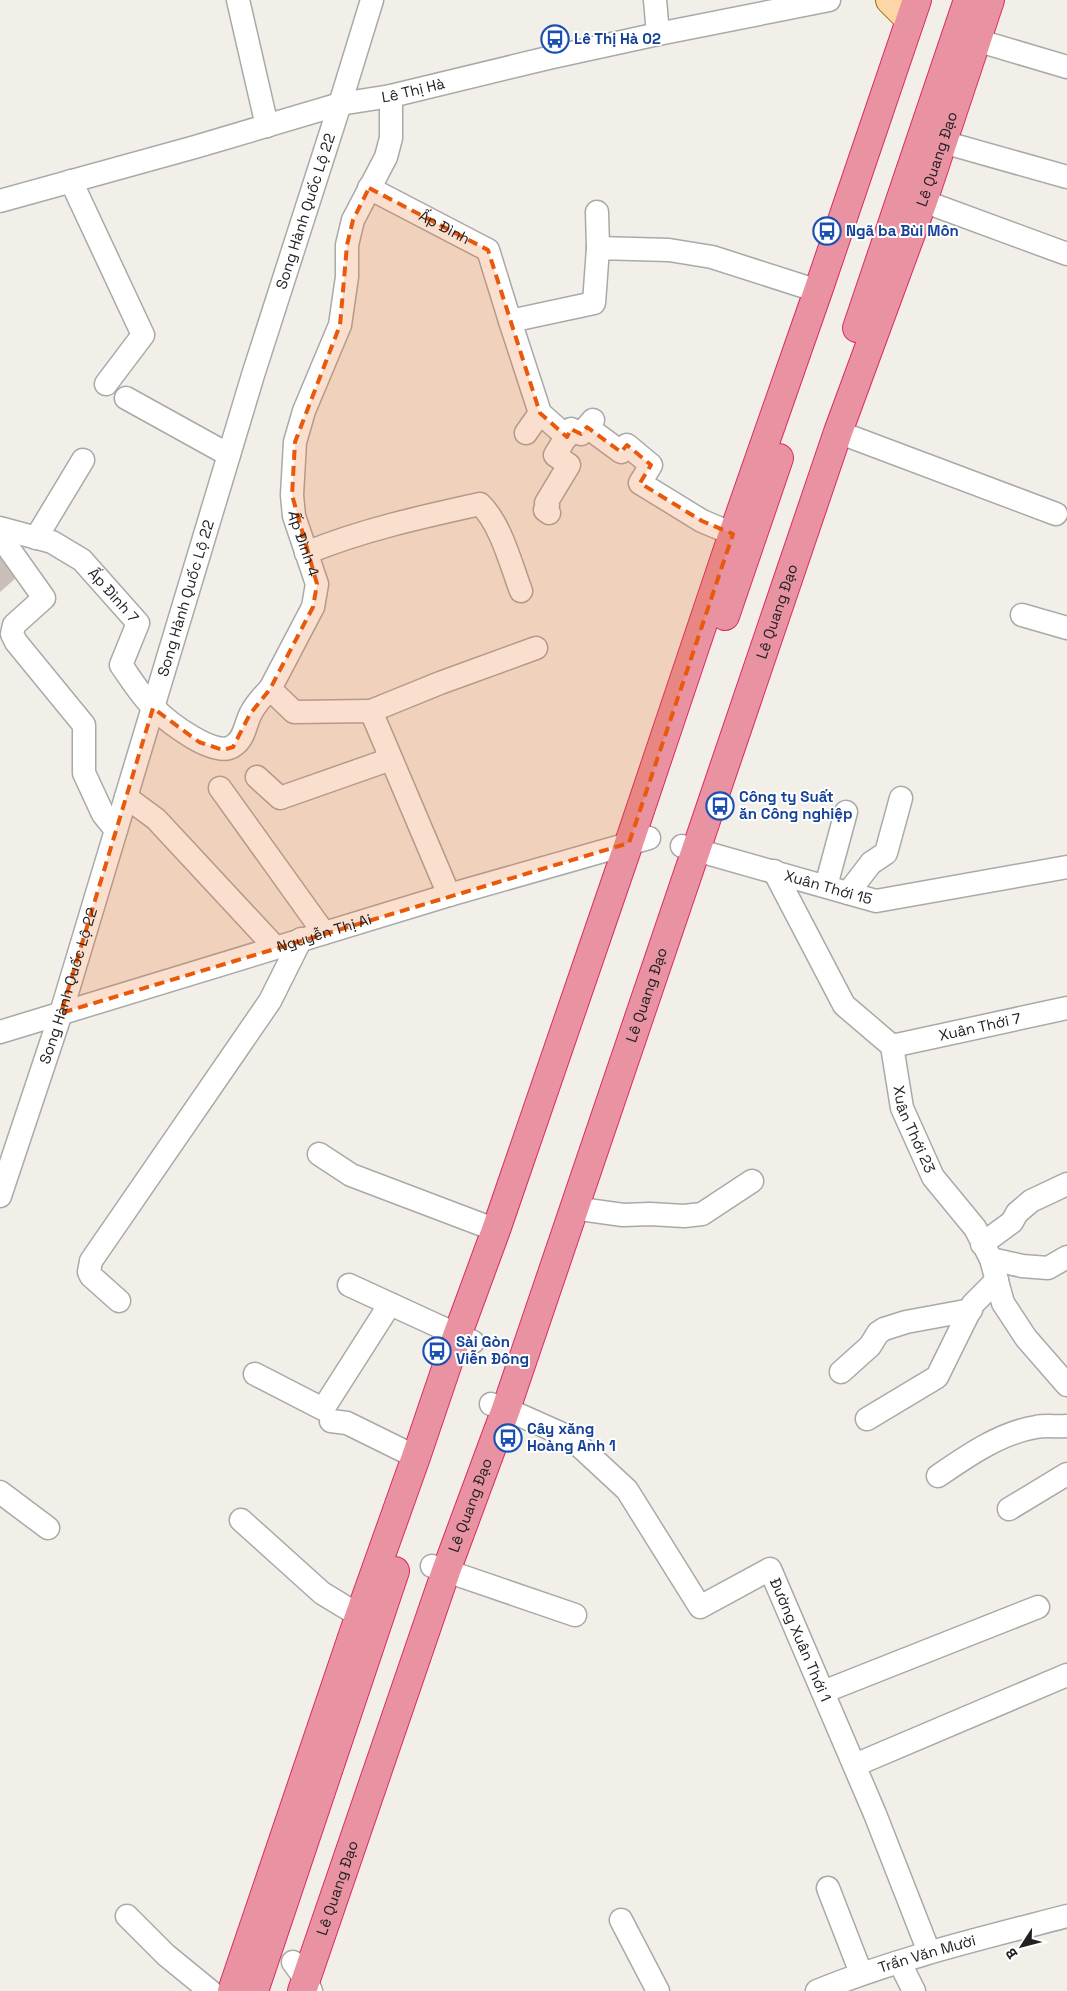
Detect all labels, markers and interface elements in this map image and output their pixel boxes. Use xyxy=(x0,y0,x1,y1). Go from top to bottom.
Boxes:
bus stop icon: Lê Thị Hà 02 xyxy=(540,24,570,54)
place label: Lê Thị Hà 02 xyxy=(574,29,661,48)
street label: Lê Thị Hà xyxy=(380,73,447,106)
street label: Lê Quang Đạo xyxy=(912,109,961,209)
street label: Song Hành Quốc Lộ 22 xyxy=(271,131,339,292)
street label: Ấp Đình xyxy=(416,205,473,248)
bus stop icon: Ngã ba Bùi Môn xyxy=(812,216,842,246)
place label: Ngã ba Bùi Môn xyxy=(846,221,959,240)
street label: Ấp Đình 4 xyxy=(285,510,324,579)
street label: Song Hành Quốc Lộ 22 xyxy=(153,518,218,679)
street label: Lê Quang Đạo xyxy=(752,561,801,661)
street label: Ấp Đình 7 xyxy=(84,563,143,626)
place label: Công ty Suất ăn Công nghiệp xyxy=(739,787,852,823)
bus stop icon: Công ty Suất ăn Công nghiệp xyxy=(705,791,735,821)
street label: Xuân Thới 15 xyxy=(782,866,874,908)
street label: Song Hành Quốc Lộ 22 xyxy=(35,905,101,1066)
street label: Nguyễn Thị Ai xyxy=(274,909,374,956)
street label: Lê Quang Đạo xyxy=(621,945,671,1045)
street label: Xuân Thới 7 xyxy=(937,1008,1023,1045)
street label: Xuân Thới 23 xyxy=(890,1084,940,1176)
place label: Sài Gòn Viễn Đông xyxy=(456,1332,529,1368)
bus stop icon: Sài Gòn Viễn Đông xyxy=(422,1336,452,1366)
place label: Cây xăng Hoàng Anh 1 xyxy=(527,1419,616,1455)
bus stop icon: Cây xăng Hoàng Anh 1 xyxy=(493,1423,523,1453)
street label: Lê Quang Đạo xyxy=(444,1455,496,1555)
street label: Đường Xuân Thới 1 xyxy=(766,1575,836,1704)
street label: Lê Quang Đạo xyxy=(312,1838,362,1938)
north arrow xyxy=(997,1921,1047,1971)
street label: Trần Văn Mười xyxy=(876,1930,978,1977)
text: B xyxy=(1001,1945,1021,1963)

